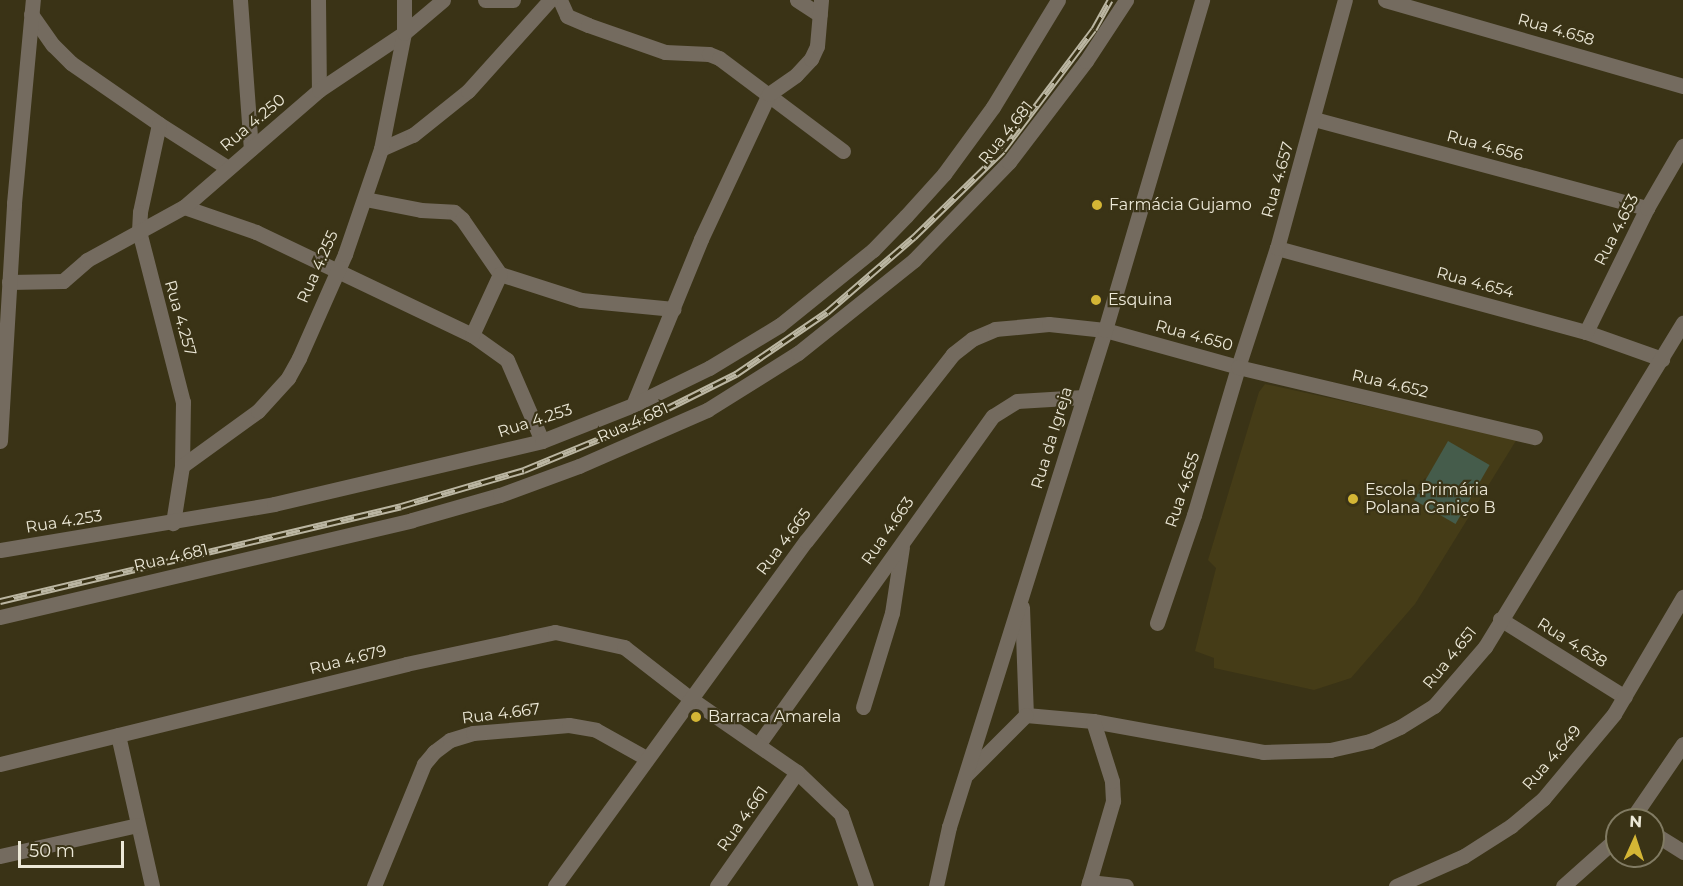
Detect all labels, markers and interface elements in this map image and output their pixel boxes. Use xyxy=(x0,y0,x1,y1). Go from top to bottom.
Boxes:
street label: Rua 4.658 xyxy=(1515,10,1597,50)
street label: Rua 4.250 xyxy=(217,90,289,156)
street label: Rua 4.681 xyxy=(975,98,1037,168)
street label: Rua 4.656 xyxy=(1445,127,1525,165)
street label: Rua 4.657 xyxy=(1258,140,1298,220)
street label: Rua 4.653 xyxy=(1591,191,1643,269)
place label: Farmácia Gujamo xyxy=(1109,195,1252,215)
marker: Farmácia Gujamo xyxy=(1090,198,1104,212)
street label: Rua 4.255 xyxy=(293,228,343,306)
street label: Rua 4.654 xyxy=(1434,263,1516,303)
street label: Rua 4.257 xyxy=(160,278,200,358)
place label: Esquina xyxy=(1108,290,1173,310)
marker: Esquina xyxy=(1089,293,1103,307)
street label: Rua 4.650 xyxy=(1153,316,1235,356)
street label: Rua 4.652 xyxy=(1350,366,1430,402)
street label: Rua da Igreja xyxy=(1027,385,1077,491)
street label: Rua 4.681 xyxy=(594,399,672,447)
street label: Rua 4.253 xyxy=(495,400,575,442)
street label: Rua 4.655 xyxy=(1162,450,1204,530)
place label: Escola Primária Polana Caniço B xyxy=(1365,480,1495,518)
marker: Escola Primária Polana Caniço B xyxy=(1346,492,1360,506)
street label: Rua 4.663 xyxy=(858,493,918,569)
street label: Rua 4.665 xyxy=(753,505,815,579)
street label: Rua 4.253 xyxy=(24,506,104,538)
street label: Rua 4.681 xyxy=(132,540,210,576)
street label: Rua 4.638 xyxy=(1533,614,1611,672)
street label: Rua 4.651 xyxy=(1419,623,1481,693)
street label: Rua 4.679 xyxy=(307,641,389,679)
street label: Rua 4.667 xyxy=(461,700,541,728)
place label: Barraca Amarela xyxy=(708,707,841,727)
marker: Barraca Amarela xyxy=(689,710,703,724)
street label: Rua 4.649 xyxy=(1519,722,1585,794)
street label: Rua 4.661 xyxy=(714,783,772,855)
north arrow xyxy=(1605,808,1665,868)
text: N xyxy=(1629,812,1643,831)
scale bar xyxy=(21,829,128,867)
text: 50 m xyxy=(29,840,75,862)

